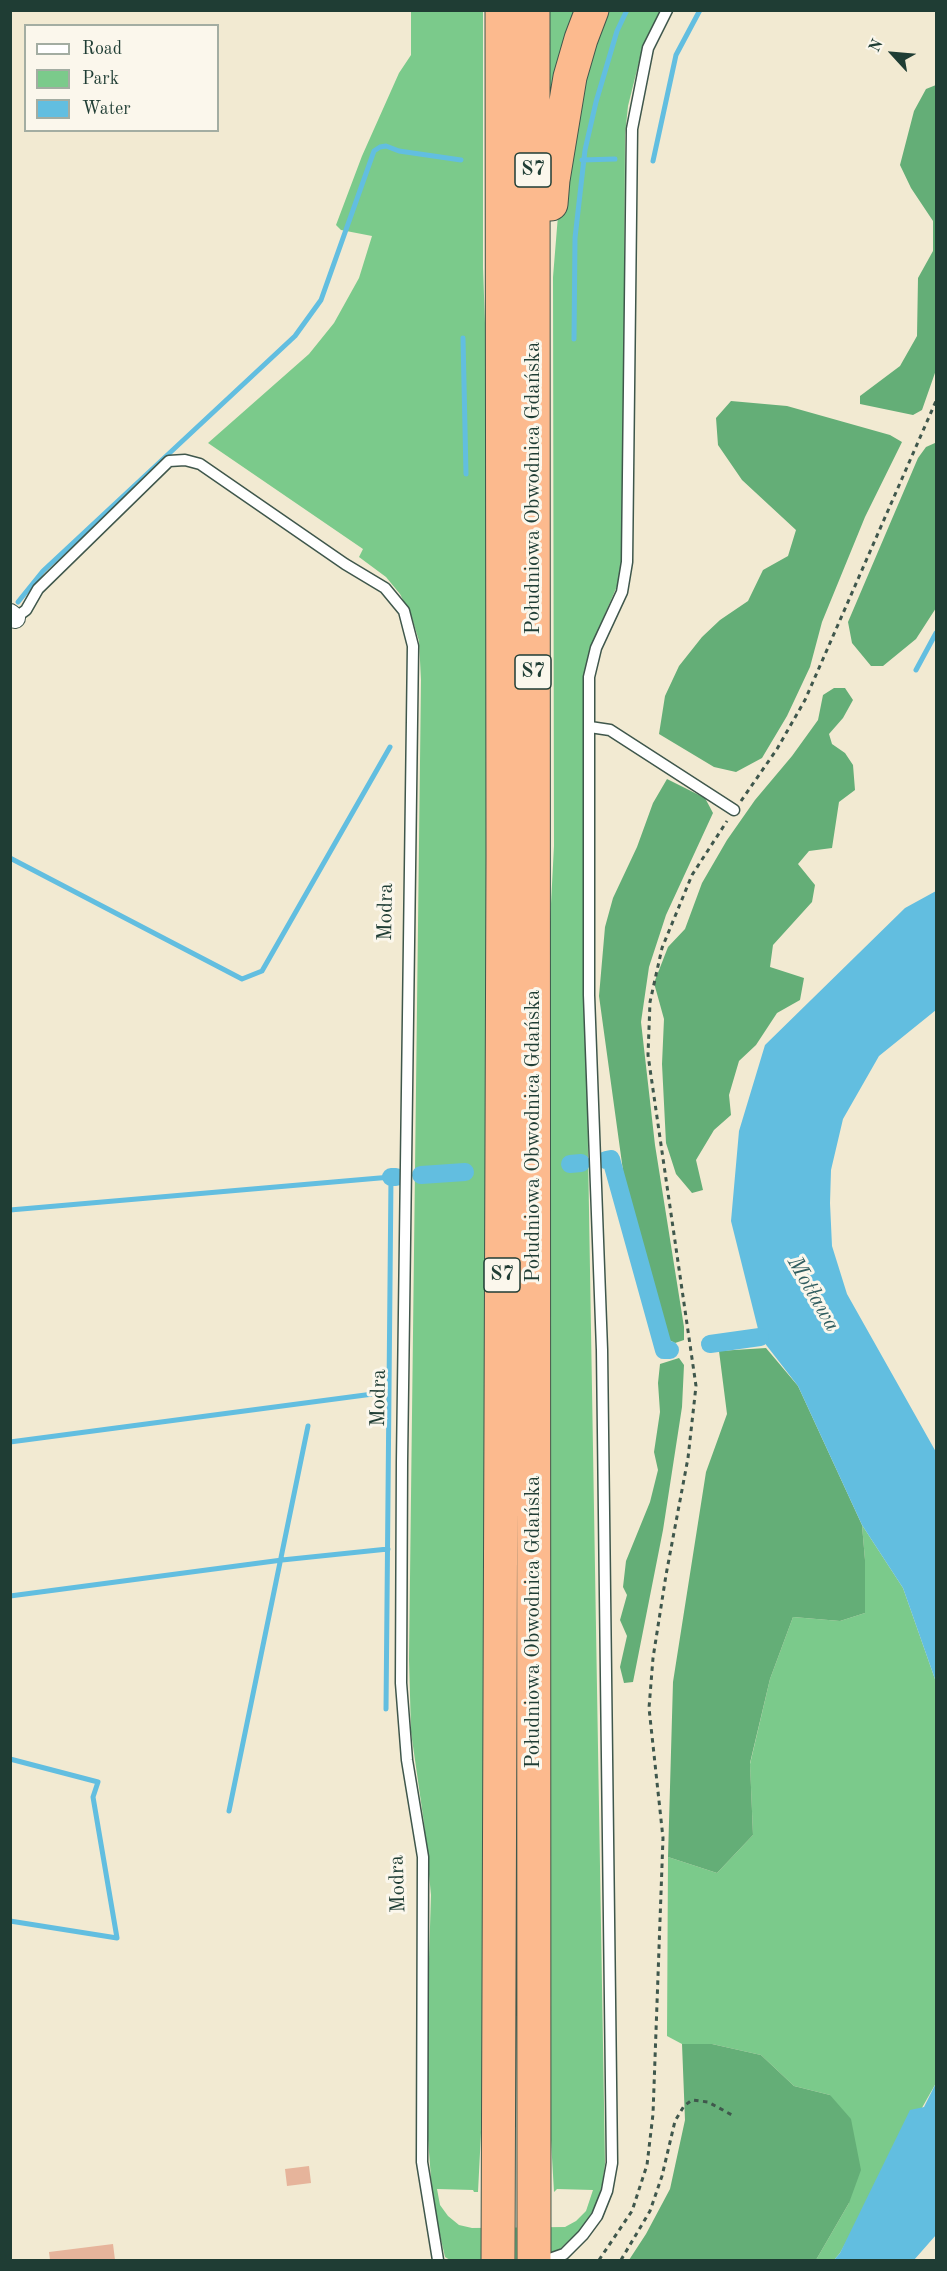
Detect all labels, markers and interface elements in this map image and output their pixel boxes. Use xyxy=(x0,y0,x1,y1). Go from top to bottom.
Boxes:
legend xyxy=(24,24,219,132)
north arrow xyxy=(863,24,923,84)
text: N xyxy=(867,37,887,55)
text: Road xyxy=(82,40,122,58)
text: Park xyxy=(82,70,119,88)
text: Water xyxy=(82,100,131,118)
road number: S7 xyxy=(515,153,551,187)
street label: Południowa Obwodnica Gdańska xyxy=(520,342,546,634)
road number: S7 xyxy=(515,655,551,689)
street label: Modra xyxy=(373,883,399,941)
street label: Południowa Obwodnica Gdańska xyxy=(520,990,546,1282)
water label: Motława xyxy=(781,1252,845,1336)
road number: S7 xyxy=(484,1258,520,1292)
street label: Modra xyxy=(366,1369,392,1427)
street label: Południowa Obwodnica Gdańska xyxy=(520,1476,546,1768)
street label: Modra xyxy=(384,1855,412,1913)

